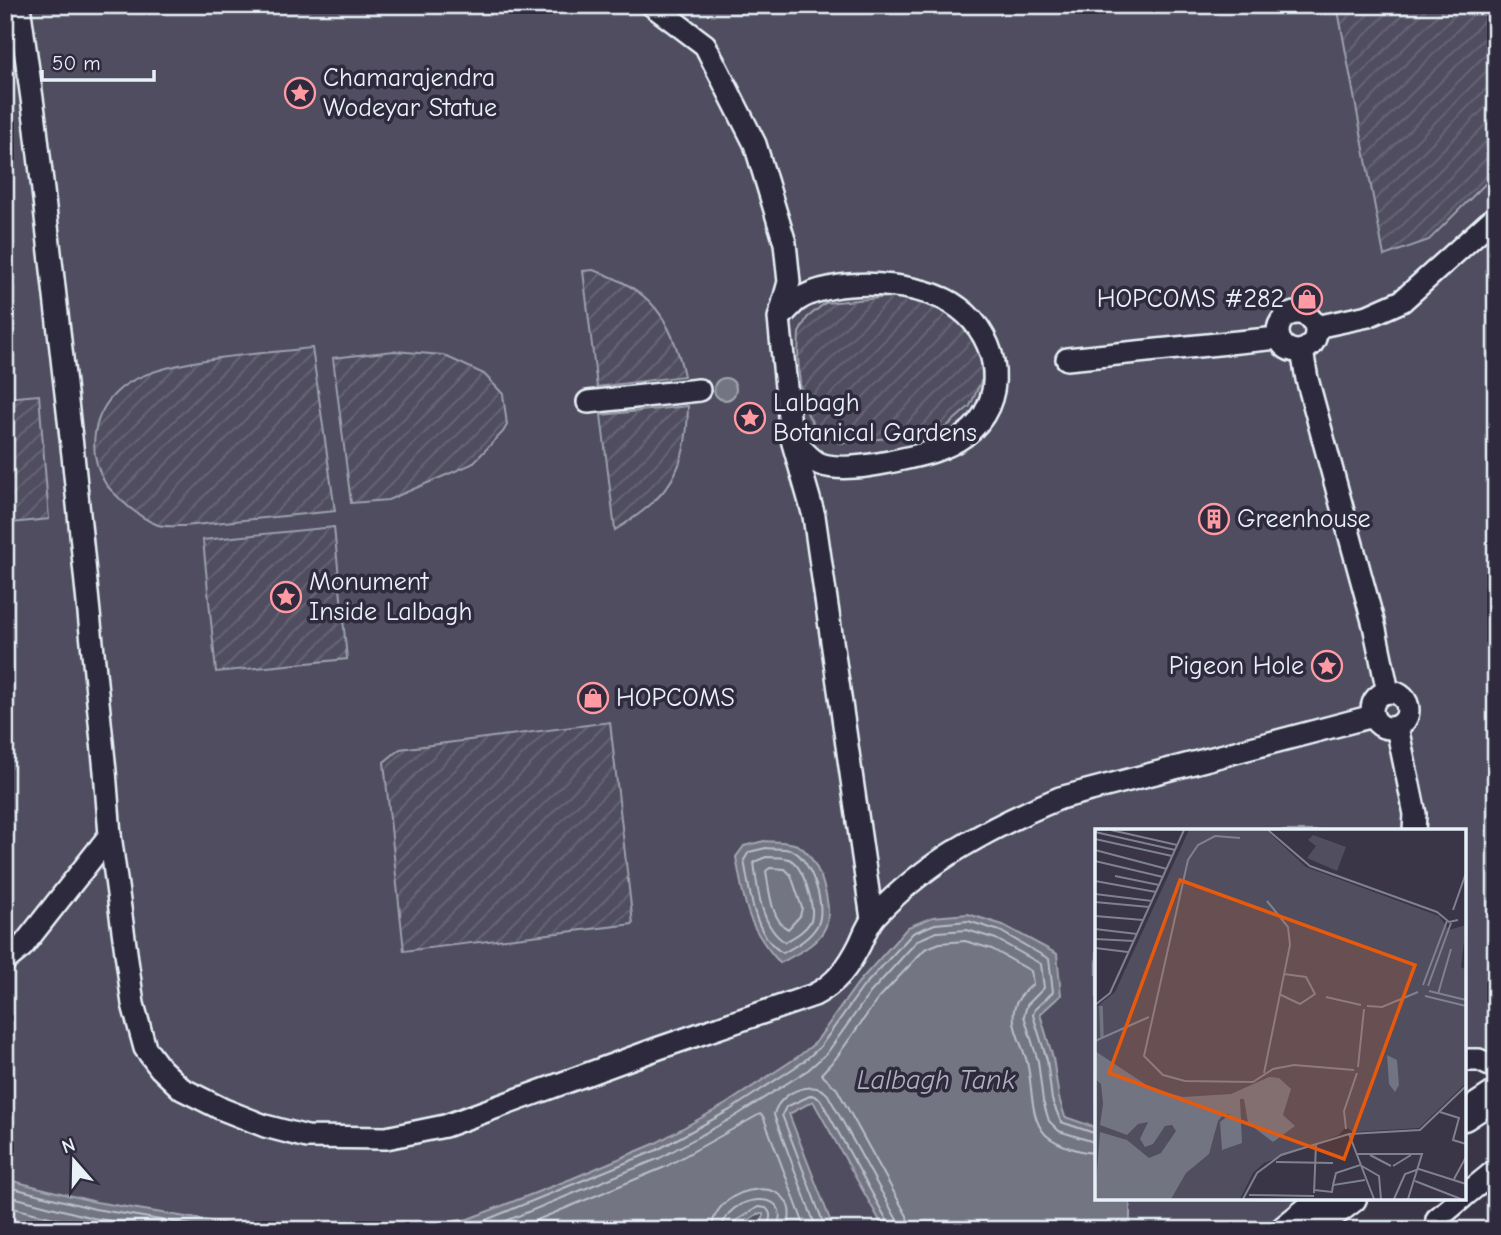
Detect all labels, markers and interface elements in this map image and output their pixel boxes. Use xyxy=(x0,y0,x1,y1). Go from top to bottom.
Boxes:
scale bar xyxy=(42,38,154,82)
text: 50 m xyxy=(52,51,101,75)
place label: Chamarajendra Wodeyar Statue xyxy=(323,63,497,123)
place icon: Chamarajendra Wodeyar Statue xyxy=(283,76,317,110)
shop icon: HOPCOMS #282 xyxy=(1290,282,1324,316)
place label: HOPCOMS #282 xyxy=(1097,284,1284,314)
place label: Lalbagh Botanical Gardens xyxy=(773,388,977,448)
place icon: Lalbagh Botanical Gardens xyxy=(733,401,767,435)
building icon: Greenhouse xyxy=(1197,502,1231,536)
place label: Greenhouse xyxy=(1237,504,1371,534)
place label: Monument Inside Lalbagh xyxy=(309,567,473,627)
place icon: Monument Inside Lalbagh xyxy=(269,580,303,614)
place icon: Pigeon Hole xyxy=(1310,649,1344,683)
place label: Pigeon Hole xyxy=(1169,651,1304,681)
shop icon: HOPCOMS xyxy=(576,681,610,715)
place label: HOPCOMS xyxy=(616,683,735,713)
inset map xyxy=(1095,829,1466,1200)
water label: Lalbagh Tank xyxy=(857,1064,1016,1096)
north arrow xyxy=(38,1126,108,1196)
text: N xyxy=(59,1134,78,1158)

